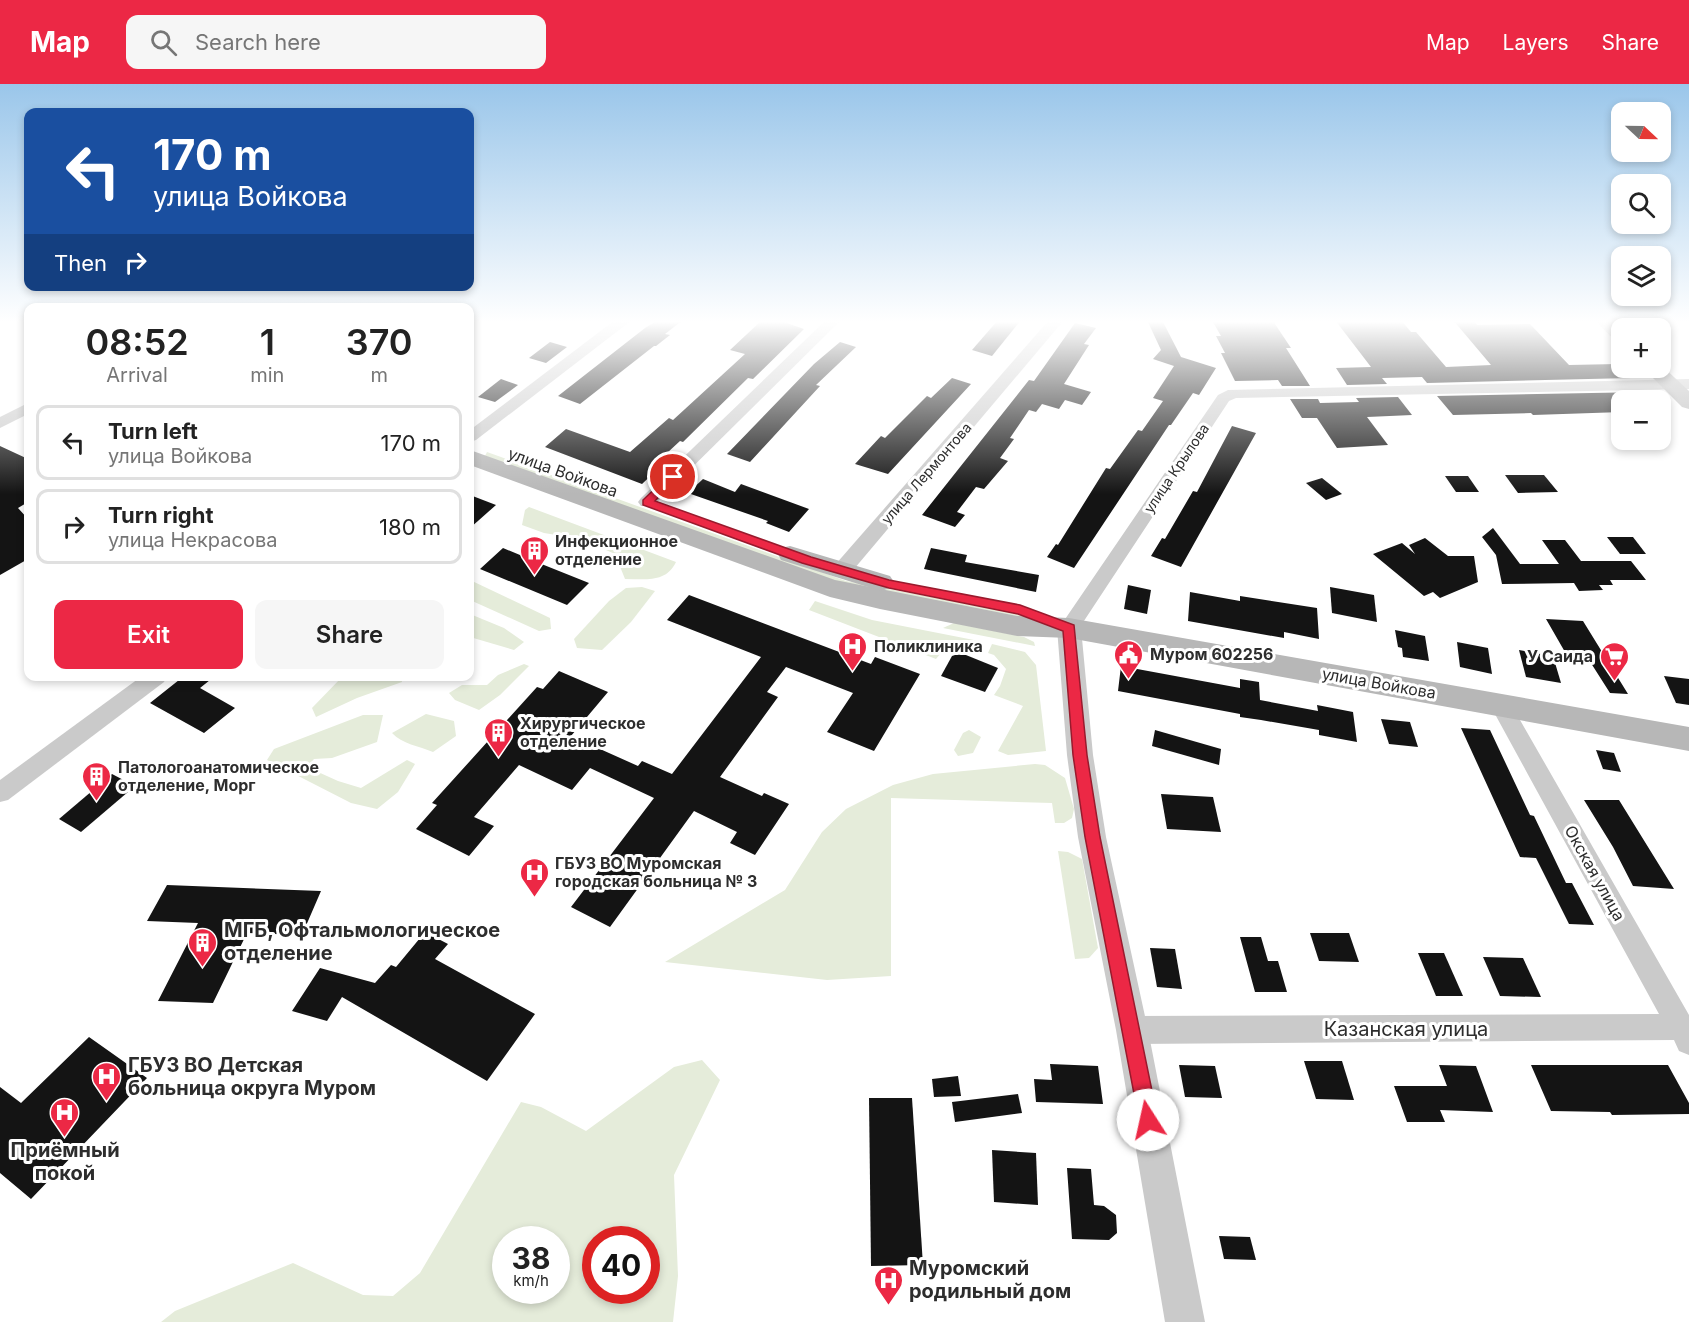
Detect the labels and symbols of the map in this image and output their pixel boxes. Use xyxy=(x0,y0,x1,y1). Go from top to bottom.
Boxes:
north arrow xyxy=(1611,102,1671,162)
street label: улица Лермонтова xyxy=(877,419,975,527)
street label: улица Крылова xyxy=(1140,420,1212,516)
street label: улица Войкова xyxy=(505,443,621,501)
pin xyxy=(647,451,698,502)
place label: Инфекционное отделение xyxy=(555,531,678,569)
building icon: Инфекционное отделение xyxy=(518,534,550,576)
hospital icon: Поликлиника xyxy=(837,630,869,672)
place label: Поликлиника xyxy=(874,636,983,656)
public building icon: Муром 602256 xyxy=(1113,638,1145,680)
supermarket icon: У Саида xyxy=(1598,640,1630,682)
place label: Муром 602256 xyxy=(1150,644,1273,664)
place label: У Саида xyxy=(1527,646,1593,666)
street label: улица Войкова xyxy=(1320,663,1438,703)
place label: Хирургическое отделение xyxy=(520,713,645,751)
building icon: Хирургическое отделение xyxy=(483,716,515,758)
place label: Патологоанатомическое отделение, Морг xyxy=(118,757,319,795)
building icon: Патологоанатомическое отделение, Морг xyxy=(81,760,113,802)
street label: Окская улица xyxy=(1561,822,1629,924)
place label: ГБУЗ ВО Муромская городская больница № 3 xyxy=(555,853,757,891)
hospital icon: ГБУЗ ВО Муромская городская больница № 3 xyxy=(518,856,550,898)
place label: МГБ, Офтальмологическое отделение xyxy=(224,918,500,965)
building icon: МГБ, Офтальмологическое отделение xyxy=(187,926,219,968)
street label: Казанская улица xyxy=(1324,1017,1488,1041)
place label: ГБУЗ ВО Детская больница округа Муром xyxy=(128,1053,376,1100)
hospital icon: ГБУЗ ВО Детская больница округа Муром xyxy=(91,1060,123,1102)
position arrow xyxy=(1116,1088,1180,1152)
hospital icon: Приёмный покой xyxy=(49,1096,81,1138)
place label: Приёмный покой xyxy=(10,1138,120,1185)
speed limit sign: 40 xyxy=(582,1226,660,1304)
place label: Муромский родильный дом xyxy=(909,1256,1071,1303)
hospital icon: Муромский родильный дом xyxy=(872,1264,904,1306)

